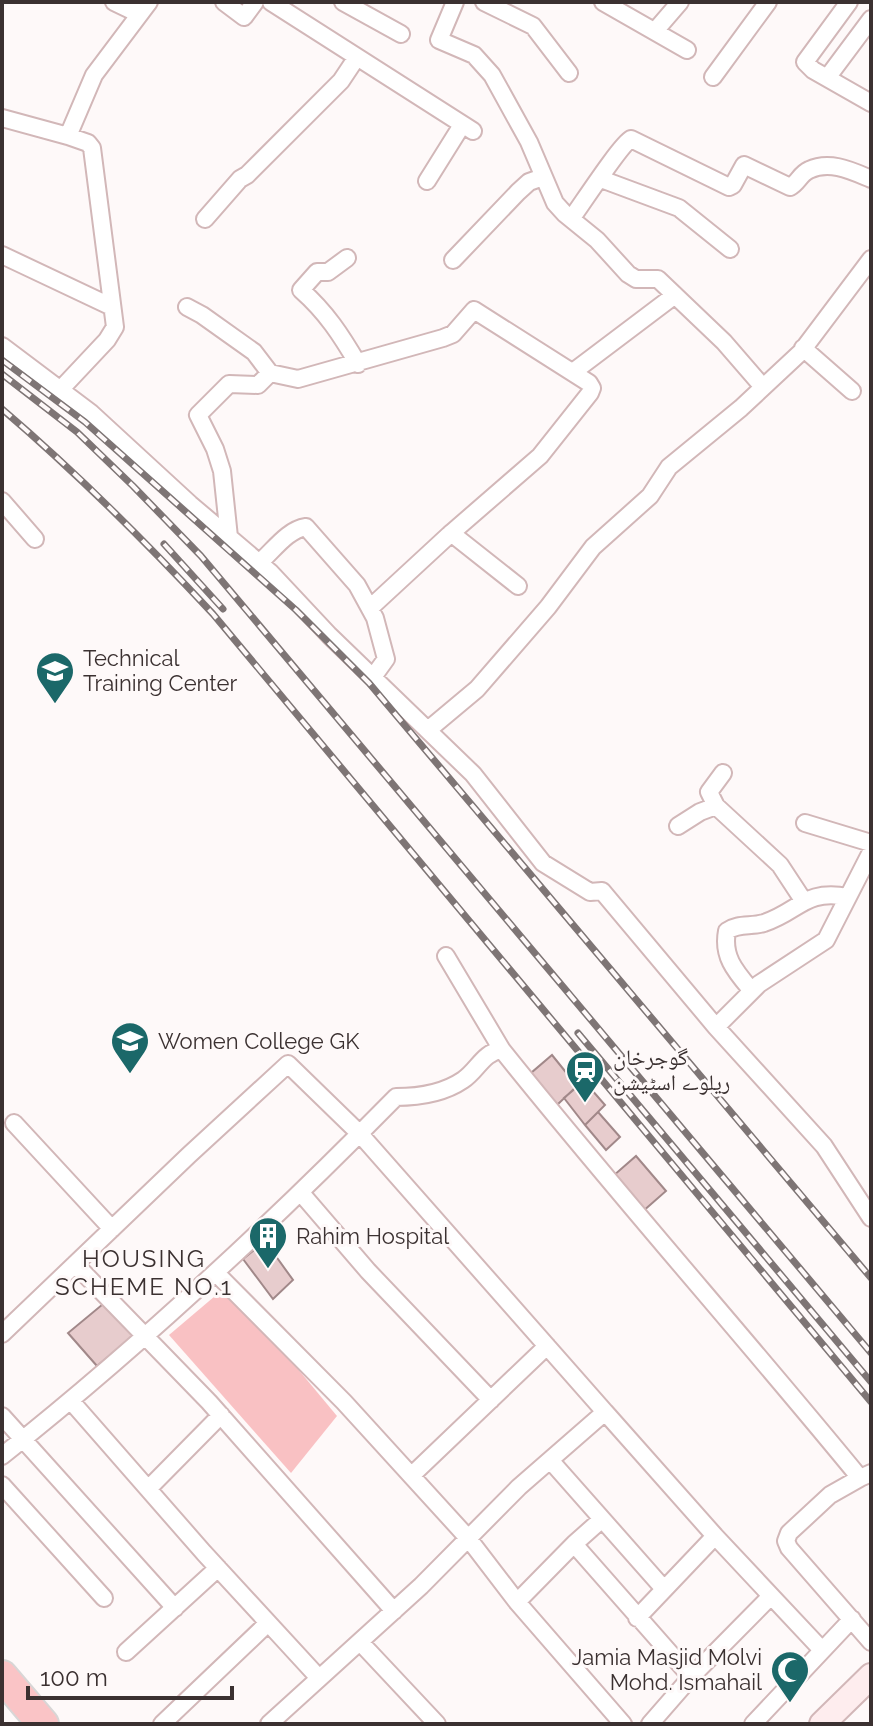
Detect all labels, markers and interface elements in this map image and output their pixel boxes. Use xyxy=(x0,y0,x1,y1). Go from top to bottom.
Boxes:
place label: Technical Training Center xyxy=(83,645,237,696)
school or university icon: Technical Training Center xyxy=(34,650,76,705)
school or university icon: Women College GK xyxy=(109,1020,151,1075)
place label: Women College GK xyxy=(158,1028,360,1054)
place label: گوجرخان ریلوے اسٹیشن xyxy=(613,1044,730,1096)
station icon: گوجرخان ریلوے اسٹیشن xyxy=(564,1049,606,1104)
building icon: Rahim Hospital xyxy=(247,1215,289,1270)
place label: Rahim Hospital xyxy=(296,1223,449,1249)
district label: HOUSING SCHEME NO.1 xyxy=(55,1244,233,1301)
place label: Jamia Masjid Molvi Mohd. Ismahail xyxy=(572,1644,762,1695)
mosque icon: Jamia Masjid Molvi Mohd. Ismahail xyxy=(769,1649,811,1704)
scale bar xyxy=(28,1650,232,1700)
text: 100 m xyxy=(40,1663,108,1692)

